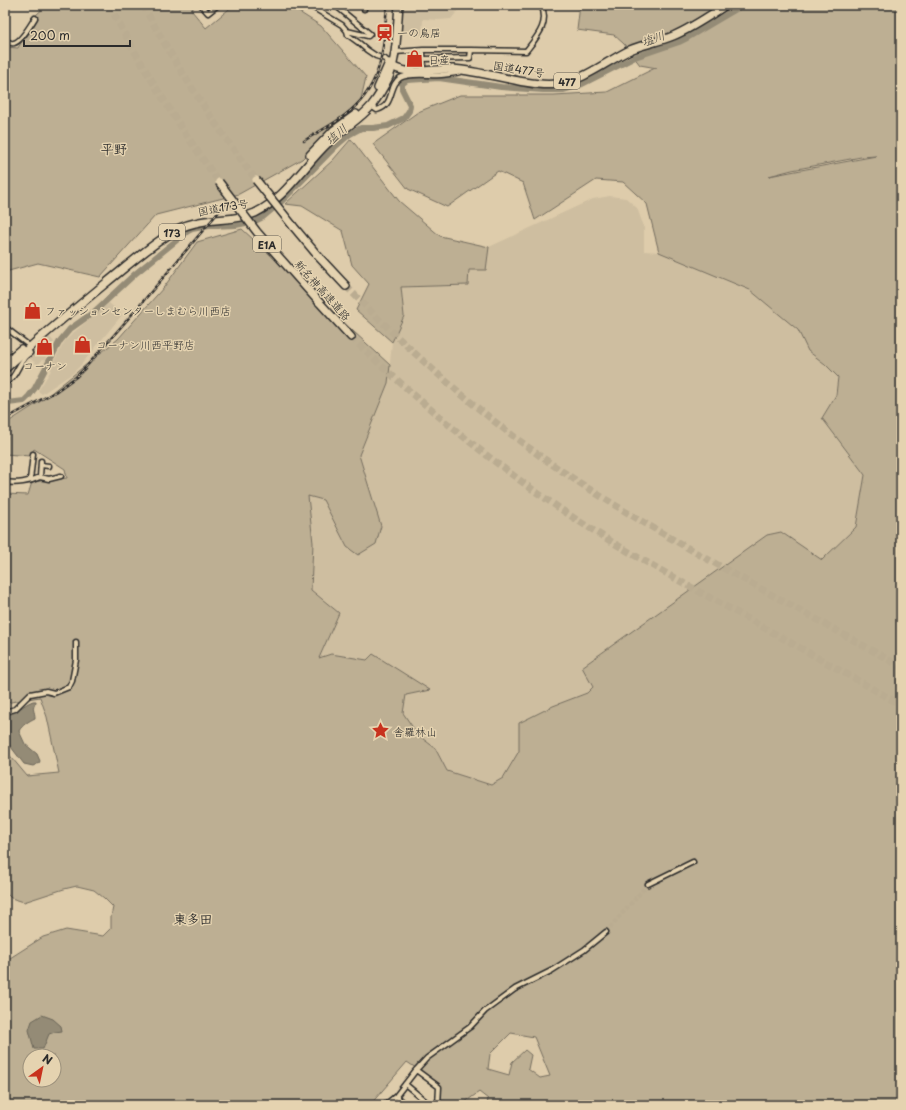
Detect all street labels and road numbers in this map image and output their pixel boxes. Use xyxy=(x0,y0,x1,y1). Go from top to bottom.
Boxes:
street label: 国道477号 xyxy=(492,57,546,81)
road number: 477 xyxy=(554,73,580,89)
street label: 国道173号 xyxy=(196,194,250,220)
road number: 173 xyxy=(159,224,185,240)
road number: E1A xyxy=(253,236,281,252)
street label: 新名神高速道路 xyxy=(291,256,355,324)

